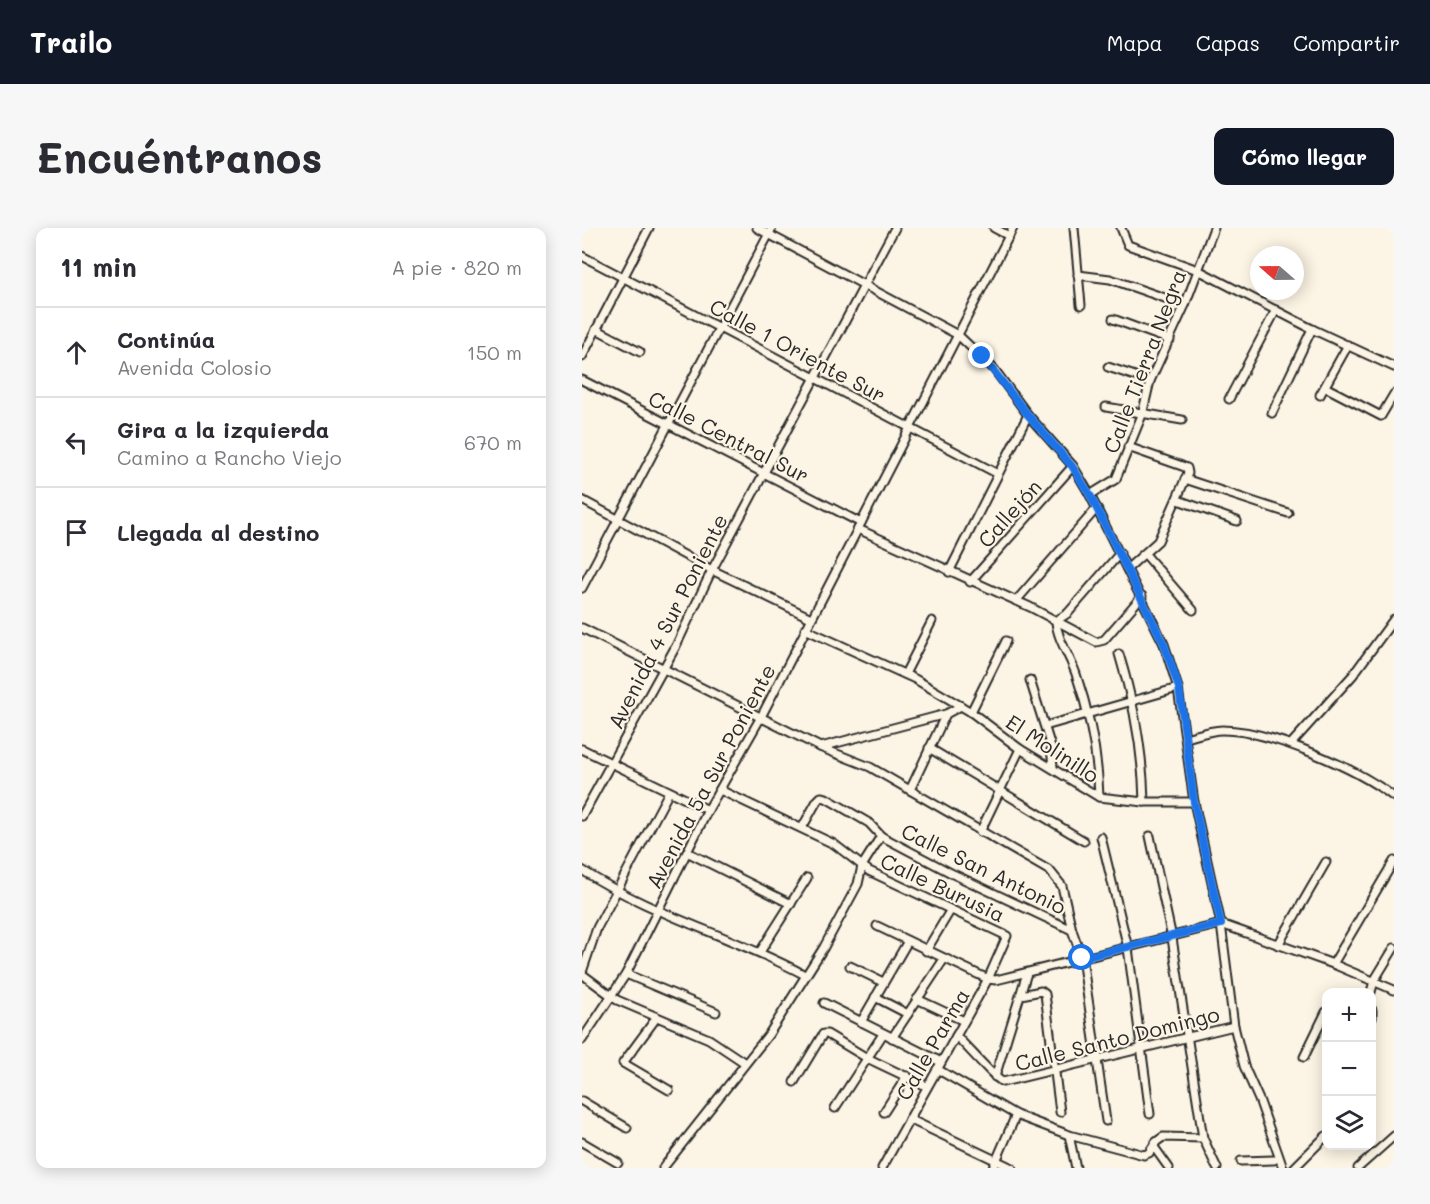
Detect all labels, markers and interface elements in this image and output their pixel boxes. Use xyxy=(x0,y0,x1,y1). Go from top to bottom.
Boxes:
text: Trailo xyxy=(30,24,112,60)
text: Mapa xyxy=(1107,29,1163,56)
text: Capas xyxy=(1196,29,1260,56)
text: Compartir xyxy=(1293,29,1400,56)
button: Cómo llegar xyxy=(1214,128,1394,185)
text: Encuéntranos xyxy=(36,129,322,184)
north arrow xyxy=(1250,246,1304,300)
text: 11 min xyxy=(60,250,137,284)
text: A pie · 820 m xyxy=(391,254,522,280)
street label: Calle Tierra Negra xyxy=(1097,265,1191,457)
street label: Calle 1 Oriente Sur xyxy=(705,292,891,408)
text: Continúa xyxy=(117,325,215,354)
icon: ahead xyxy=(60,336,93,369)
text: 150 m xyxy=(467,339,522,365)
route end xyxy=(968,342,994,368)
text: Avenida Colosio xyxy=(117,354,271,380)
street label: Calle Central Sur xyxy=(644,384,814,488)
text: Gira a la izquierda xyxy=(117,415,329,444)
icon: left xyxy=(60,426,93,459)
text: 670 m xyxy=(464,429,522,455)
text: Camino a Rancho Viejo xyxy=(117,444,342,470)
street label: Callejón xyxy=(971,473,1047,553)
street label: Avenida 4 Sur Poniente xyxy=(601,509,733,733)
icon: arrive xyxy=(60,516,93,549)
text: Llegada al destino xyxy=(117,518,319,547)
street label: Avenida 5a Sur Poniente xyxy=(639,659,781,893)
street label: El Molinillo xyxy=(1001,708,1105,788)
street label: Calle San Antonio xyxy=(897,816,1071,920)
street label: Calle Burusia xyxy=(876,846,1010,928)
route start xyxy=(1068,944,1094,970)
street label: Calle Parma xyxy=(889,983,975,1105)
map controls xyxy=(1322,988,1376,1150)
button: + xyxy=(1322,988,1376,1042)
street label: Calle Santo Domingo xyxy=(1012,1000,1222,1076)
button: − xyxy=(1322,1042,1376,1096)
button: layers xyxy=(1322,1096,1376,1150)

